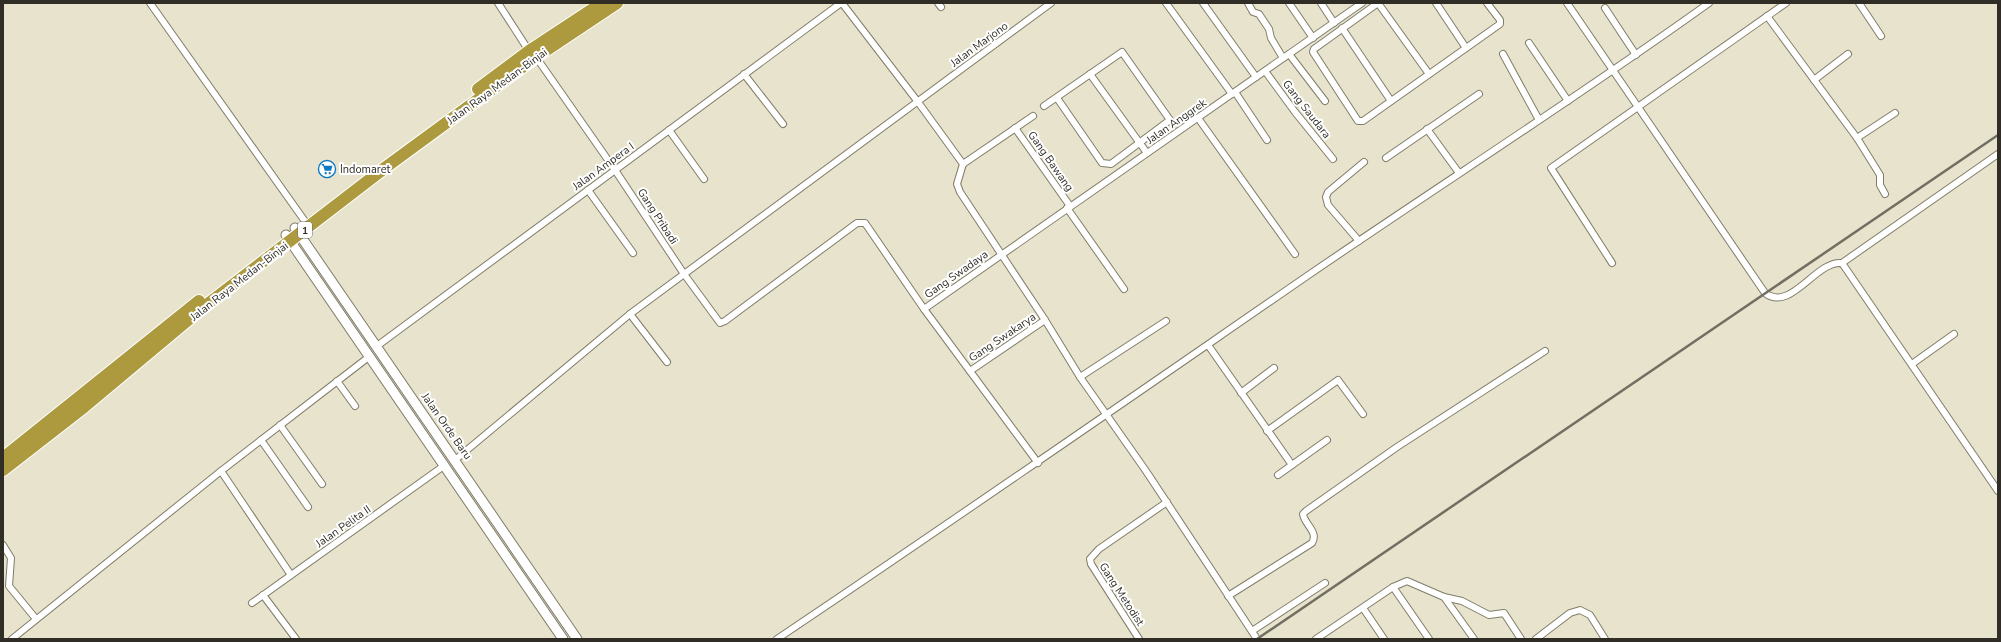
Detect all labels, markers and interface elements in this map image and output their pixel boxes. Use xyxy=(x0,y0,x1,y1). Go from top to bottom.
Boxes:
street label: Jalan Marjono xyxy=(947,18,1011,71)
street label: Jalan Raya Medan-Binjai xyxy=(443,45,550,128)
street label: Gang Saudara xyxy=(1279,77,1334,142)
street label: Jalan Anggrek xyxy=(1143,95,1210,148)
street label: Gang Bawang xyxy=(1024,128,1077,194)
street label: Jalan Ampera I xyxy=(569,139,637,194)
supermarket icon: Indomaret xyxy=(317,159,337,179)
place label: Indomaret xyxy=(340,162,391,177)
street label: Gang Pribadi xyxy=(634,185,681,247)
road number: 1 xyxy=(298,222,312,238)
street label: Jalan Raya Medan-Binjai xyxy=(186,238,291,325)
street label: Gang Swadaya xyxy=(921,247,991,302)
street label: Gang Swakarya xyxy=(966,309,1039,365)
street label: Jalan Orde Baru xyxy=(417,389,475,463)
street label: Jalan Pelita II xyxy=(312,502,374,552)
street label: Gang Metodist xyxy=(1096,560,1148,629)

